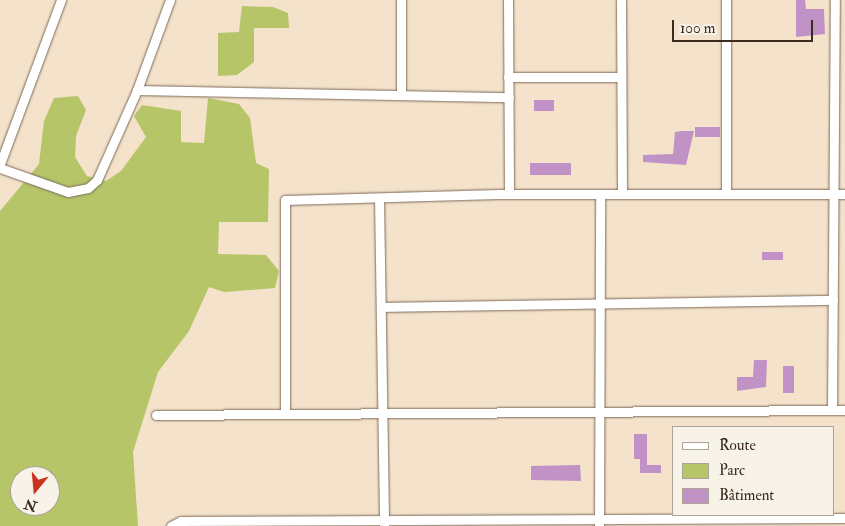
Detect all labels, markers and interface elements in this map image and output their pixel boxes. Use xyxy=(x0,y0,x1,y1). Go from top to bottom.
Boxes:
scale bar xyxy=(675,10,816,42)
text: 100 m xyxy=(680,19,715,38)
legend xyxy=(672,426,835,516)
text: Route xyxy=(719,436,756,455)
text: Parc xyxy=(719,461,745,480)
north arrow xyxy=(10,466,60,516)
text: Bâtiment xyxy=(719,486,774,505)
text: N xyxy=(22,495,39,515)

